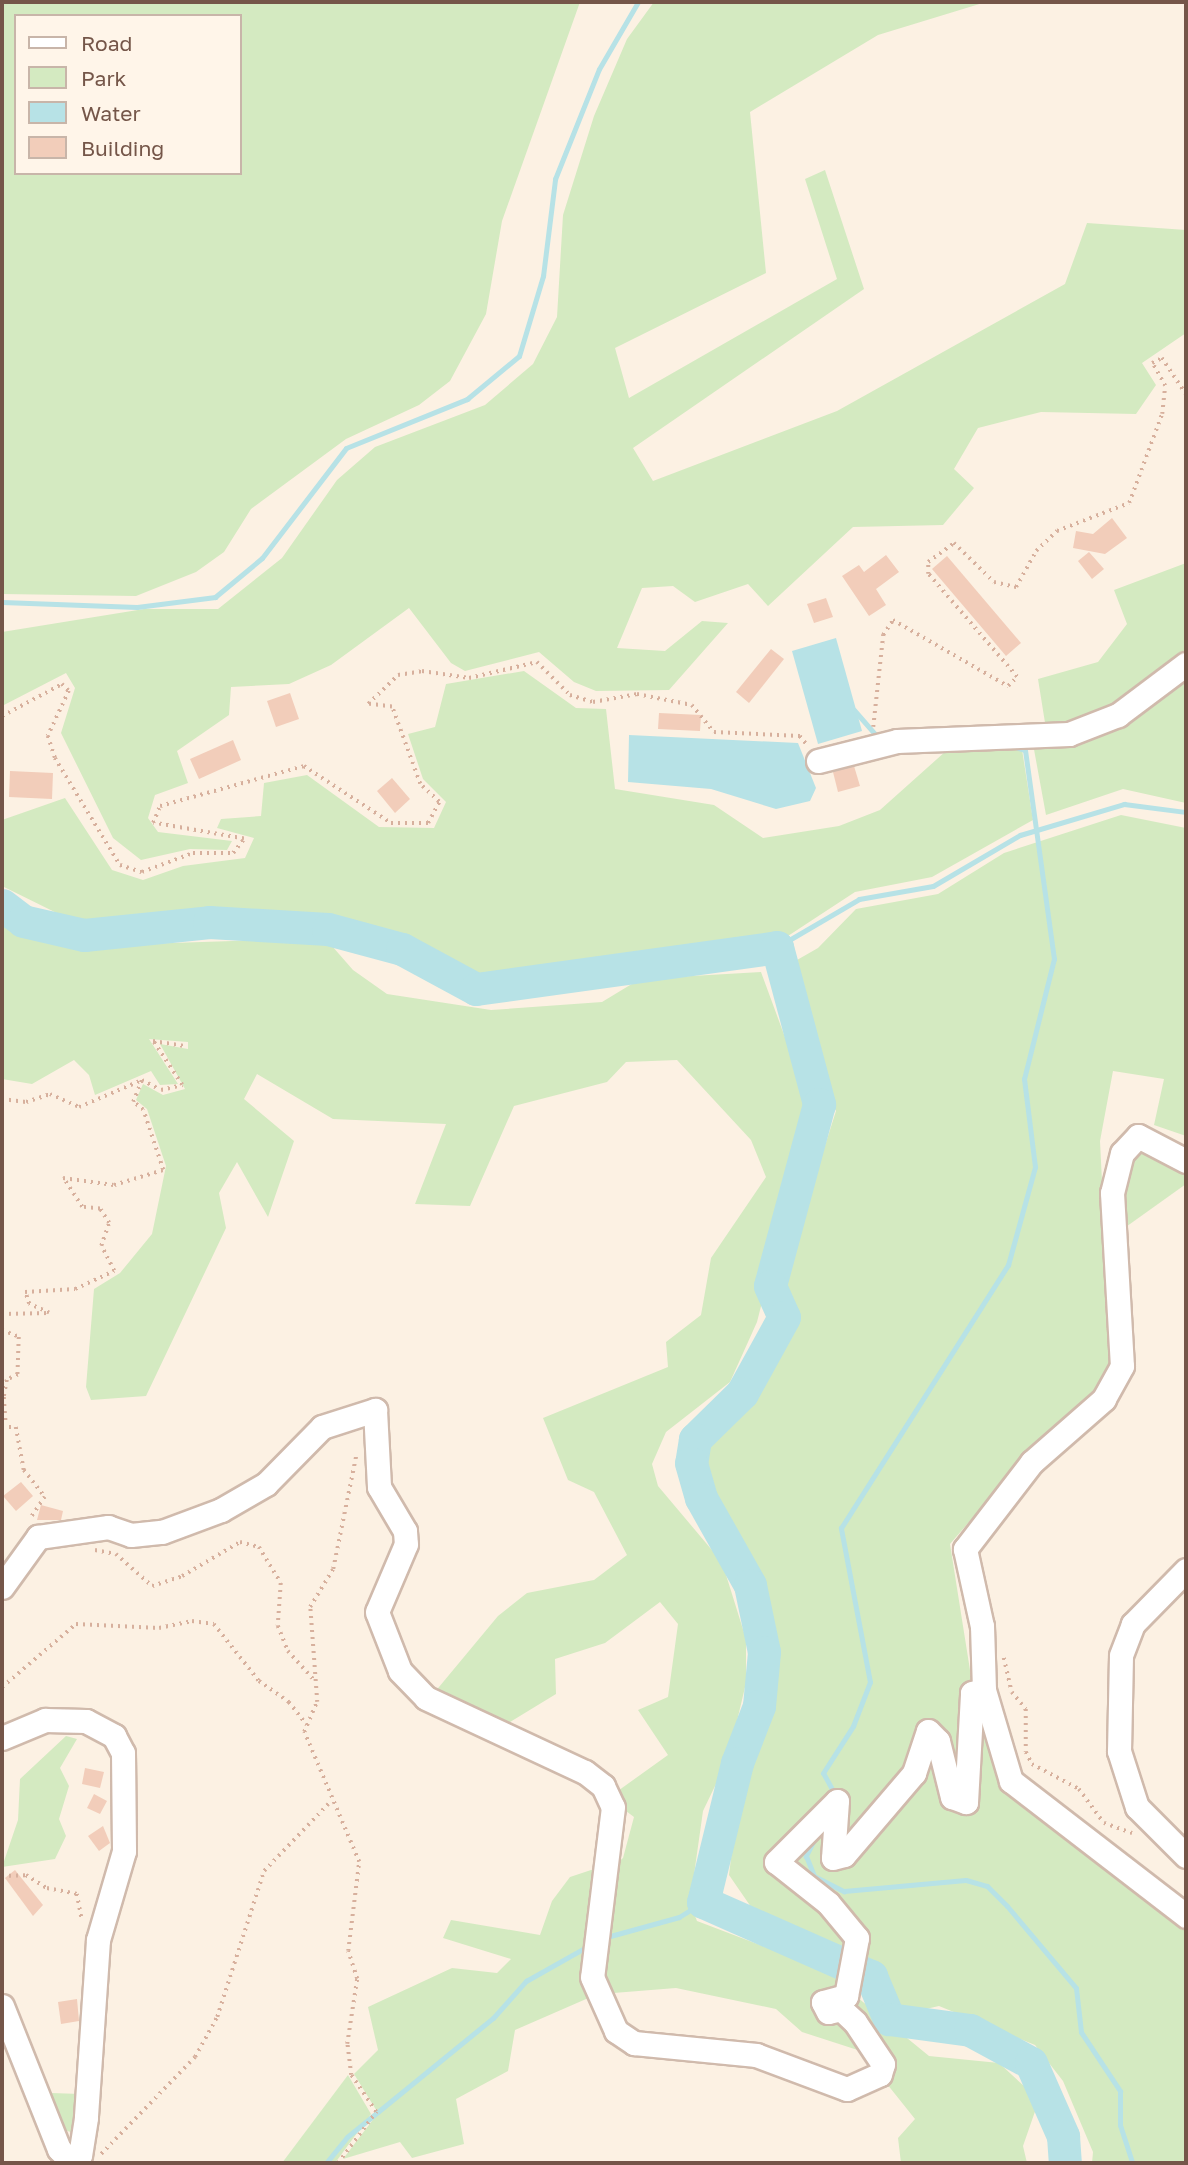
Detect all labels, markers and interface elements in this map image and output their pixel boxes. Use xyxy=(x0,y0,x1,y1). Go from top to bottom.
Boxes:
legend xyxy=(14,14,242,175)
text: Road xyxy=(81,30,132,56)
text: Park xyxy=(81,65,126,91)
text: Water xyxy=(81,100,141,126)
text: Building xyxy=(81,135,164,161)

